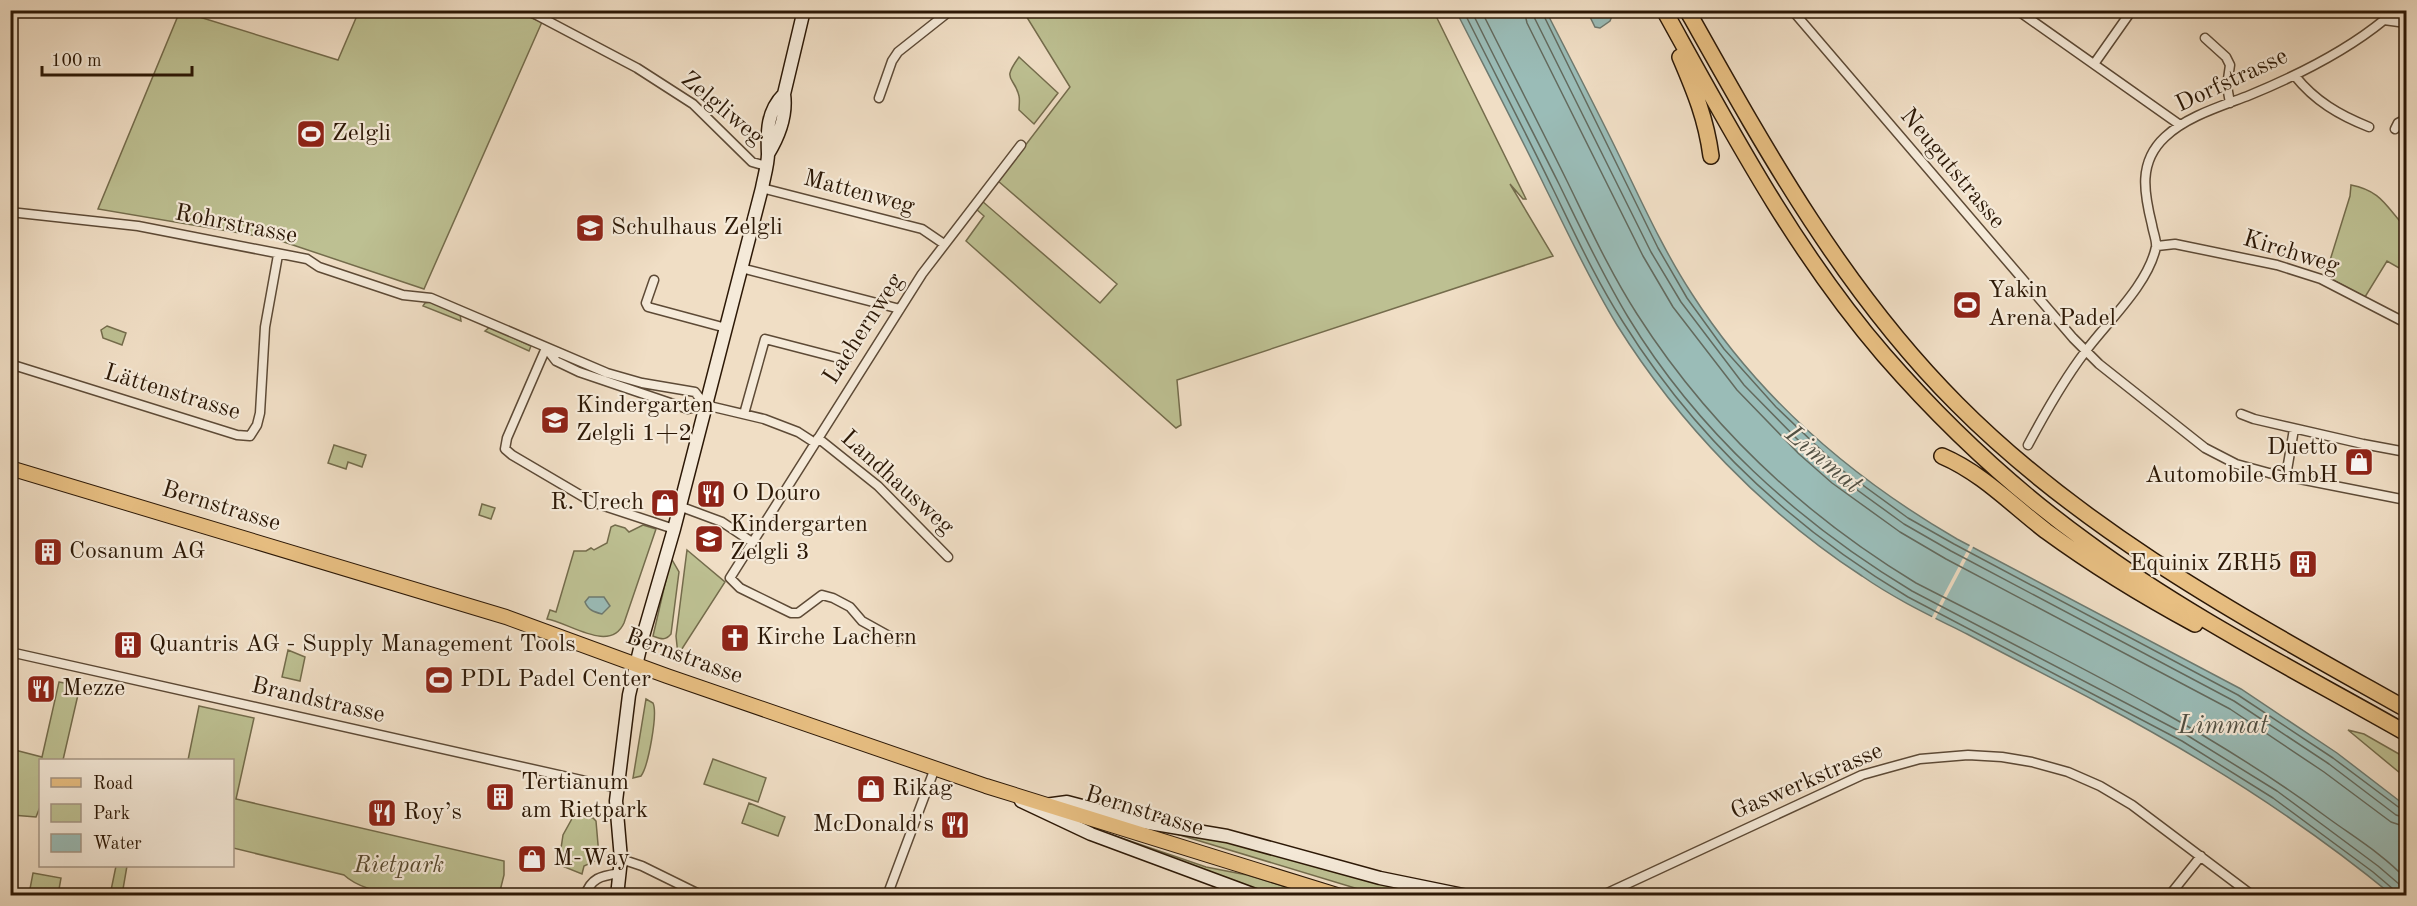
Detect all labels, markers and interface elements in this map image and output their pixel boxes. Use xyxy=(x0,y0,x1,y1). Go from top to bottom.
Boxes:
scale bar xyxy=(42,39,192,77)
street label: Dorfstrasse xyxy=(2172,45,2292,117)
text: 100 m xyxy=(51,52,102,70)
street label: Zelgliweg xyxy=(676,67,768,151)
street label: Neugutstrasse xyxy=(1895,104,2009,234)
sports icon: Zelgli xyxy=(295,118,327,150)
place label: Zelgli xyxy=(332,122,391,146)
street label: Mattenweg xyxy=(801,167,917,219)
street label: Rohrstrasse xyxy=(173,201,299,249)
school or university icon: Schulhaus Zelgli xyxy=(574,212,606,244)
place label: Schulhaus Zelgli xyxy=(611,216,783,240)
street label: Kirchweg xyxy=(2240,227,2342,279)
street label: Lachernweg xyxy=(819,269,909,389)
place label: Yakin Arena Padel xyxy=(1988,279,2116,331)
sports icon: Yakin Arena Padel xyxy=(1951,289,1983,321)
street label: Lättenstrasse xyxy=(101,361,243,425)
place label: Kindergarten Zelgli 1+2 xyxy=(576,394,714,446)
school or university icon: Kindergarten Zelgli 1+2 xyxy=(539,404,571,436)
water label: Limmat xyxy=(1779,420,1867,499)
street label: Landhausweg xyxy=(836,426,958,540)
place label: Duetto Automobile GmbH xyxy=(2145,436,2338,488)
shop icon: Duetto Automobile GmbH xyxy=(2343,446,2375,478)
street label: Bernstrasse xyxy=(159,478,283,536)
restaurant icon: O Douro xyxy=(695,478,727,510)
place label: O Douro xyxy=(732,482,821,506)
shop icon: R. Urech xyxy=(649,487,681,519)
place label: R. Urech xyxy=(550,491,644,515)
place label: Kindergarten Zelgli 3 xyxy=(730,513,868,565)
school or university icon: Kindergarten Zelgli 3 xyxy=(693,523,725,555)
building icon: Cosanum AG xyxy=(32,536,64,568)
place label: Cosanum AG xyxy=(69,540,205,564)
building icon: Equinix ZRH5 xyxy=(2287,548,2319,580)
place label: Equinix ZRH5 xyxy=(2130,552,2282,576)
church icon: Kirche Lachern xyxy=(719,622,751,654)
street label: Bernstrasse xyxy=(622,625,746,689)
place label: Kirche Lachern xyxy=(756,626,917,650)
building icon: Quantris AG - Supply Management Tools xyxy=(112,629,144,661)
place label: Quantris AG - Supply Management Tools xyxy=(149,633,576,657)
sports icon: PDL Padel Center xyxy=(423,664,455,696)
place label: PDL Padel Center xyxy=(460,668,651,692)
restaurant icon: Mezze xyxy=(25,673,57,705)
street label: Brandstrasse xyxy=(249,674,387,728)
place label: Mezze xyxy=(62,677,125,701)
water label: Limmat xyxy=(2177,713,2269,739)
street label: Gaswerkstrasse xyxy=(1727,739,1887,825)
legend xyxy=(39,759,234,867)
place label: Tertianum am Rietpark xyxy=(521,771,648,823)
shop icon: Rikag xyxy=(855,773,887,805)
text: Road xyxy=(93,775,133,793)
place label: Rikag xyxy=(892,777,953,801)
building icon: Tertianum am Rietpark xyxy=(484,781,516,813)
street label: Bernstrasse xyxy=(1082,783,1206,841)
restaurant icon: Roy’s xyxy=(366,797,398,829)
place label: Roy’s xyxy=(403,801,462,825)
text: Park xyxy=(93,805,130,823)
restaurant icon: McDonald's xyxy=(939,809,971,841)
place label: McDonald's xyxy=(813,813,934,837)
text: Water xyxy=(93,835,142,853)
shop icon: M-Way xyxy=(516,843,548,875)
place label: M-Way xyxy=(553,847,630,871)
park label: Rietpark xyxy=(353,854,444,878)

